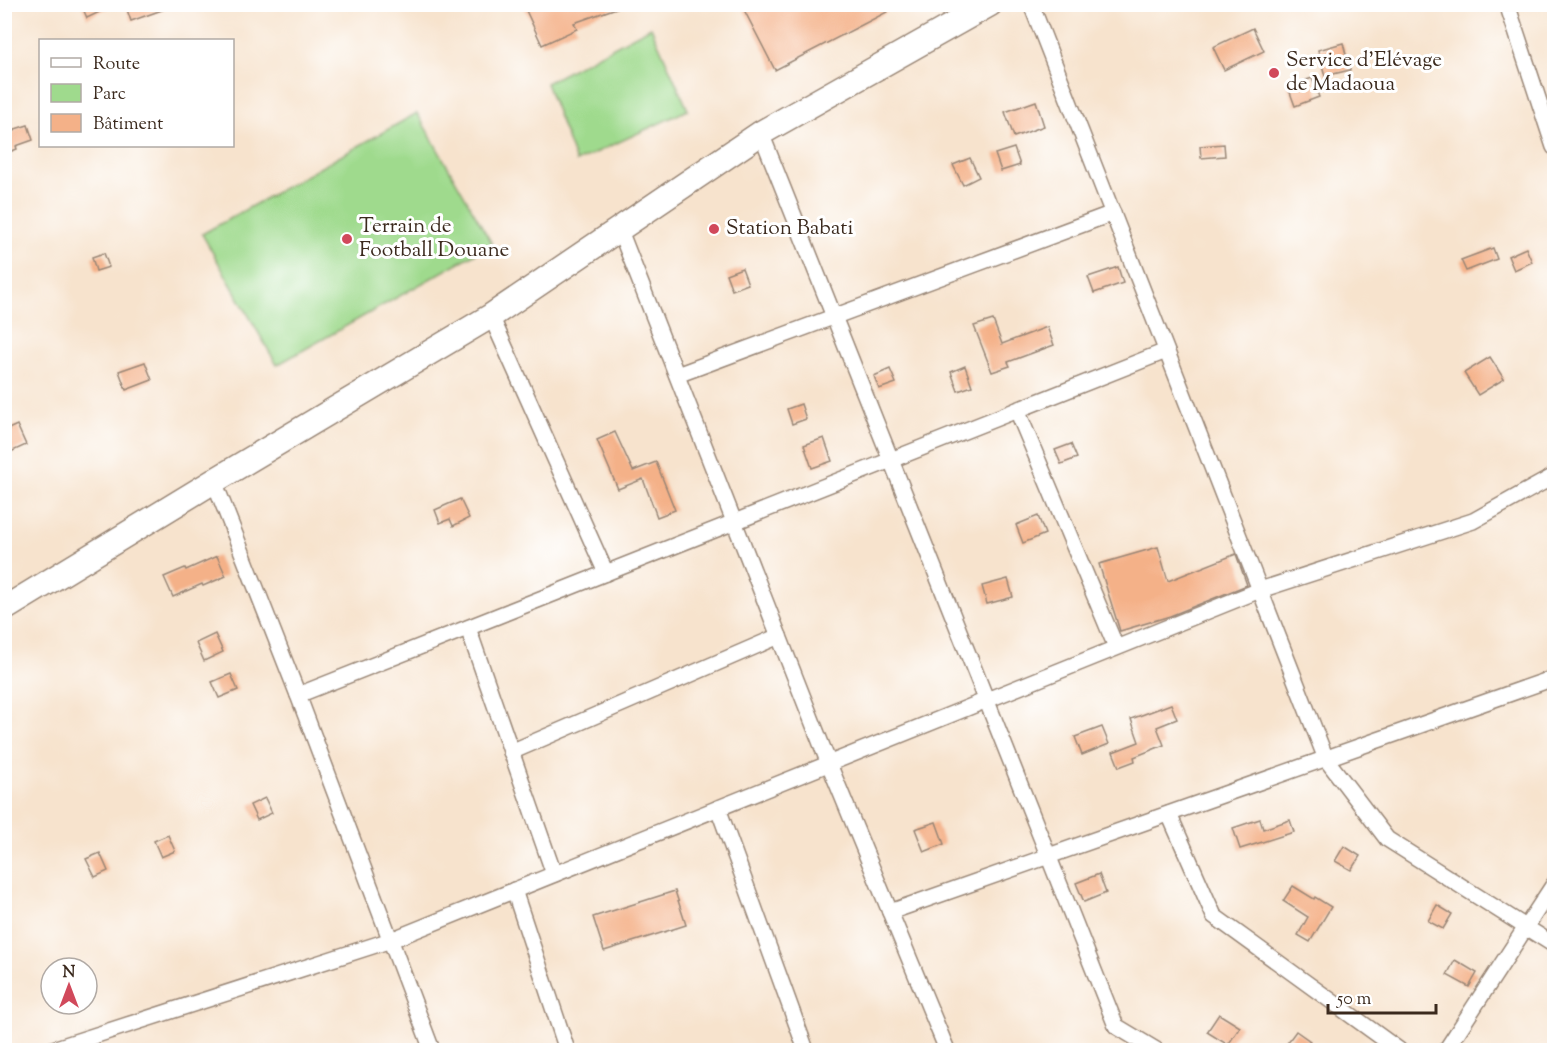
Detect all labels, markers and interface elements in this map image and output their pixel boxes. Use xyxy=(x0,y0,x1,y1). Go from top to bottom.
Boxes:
legend xyxy=(39,39,234,147)
place label: Service d'Elévage de Madaoua xyxy=(1286,46,1442,100)
text: Route xyxy=(93,52,140,78)
marker: Service d'Elévage de Madaoua xyxy=(1267,66,1281,80)
text: Parc xyxy=(93,82,126,108)
text: Bâtiment xyxy=(93,112,163,138)
place label: Terrain de Football Douane xyxy=(359,212,509,266)
place label: Station Babati xyxy=(726,214,853,244)
marker: Station Babati xyxy=(707,222,721,236)
marker: Terrain de Football Douane xyxy=(340,232,354,246)
north arrow xyxy=(39,956,99,1016)
text: N xyxy=(63,962,76,985)
scale bar xyxy=(1328,977,1436,1015)
text: 50 m xyxy=(1336,987,1372,1013)

